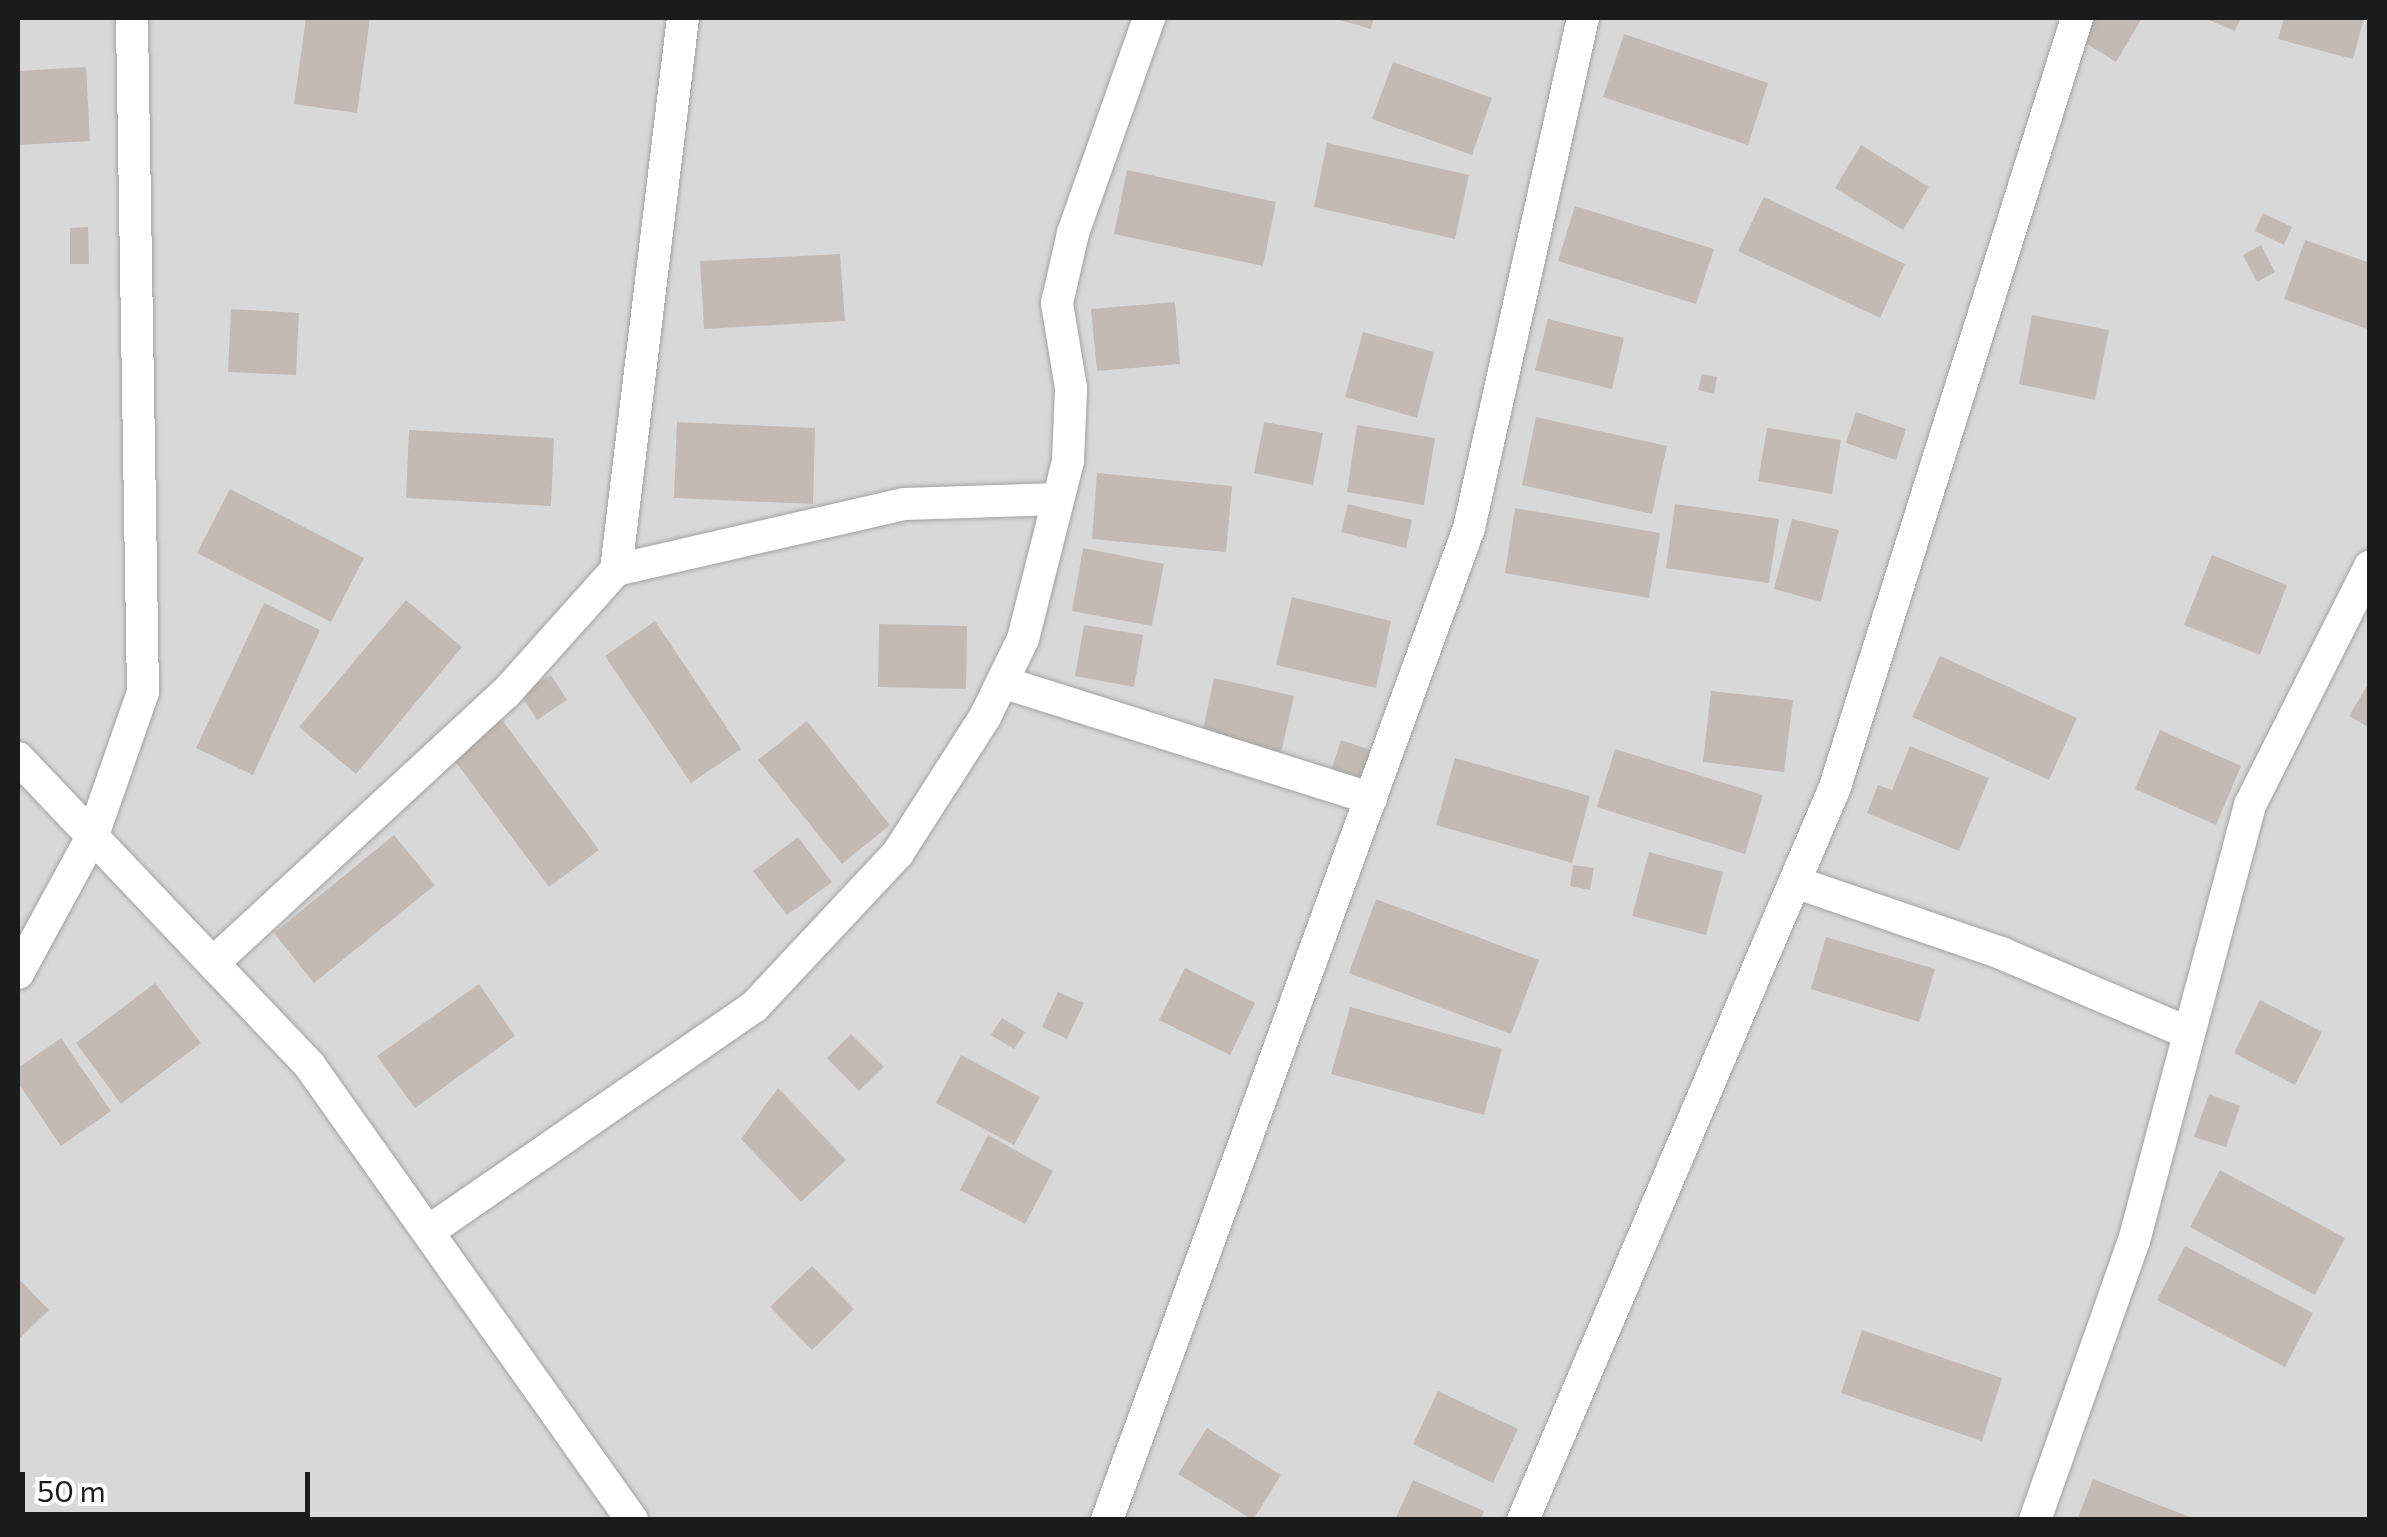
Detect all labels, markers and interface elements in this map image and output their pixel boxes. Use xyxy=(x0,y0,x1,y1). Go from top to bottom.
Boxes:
scale bar xyxy=(25,1452,315,1514)
text: 50 m xyxy=(37,1471,106,1508)

